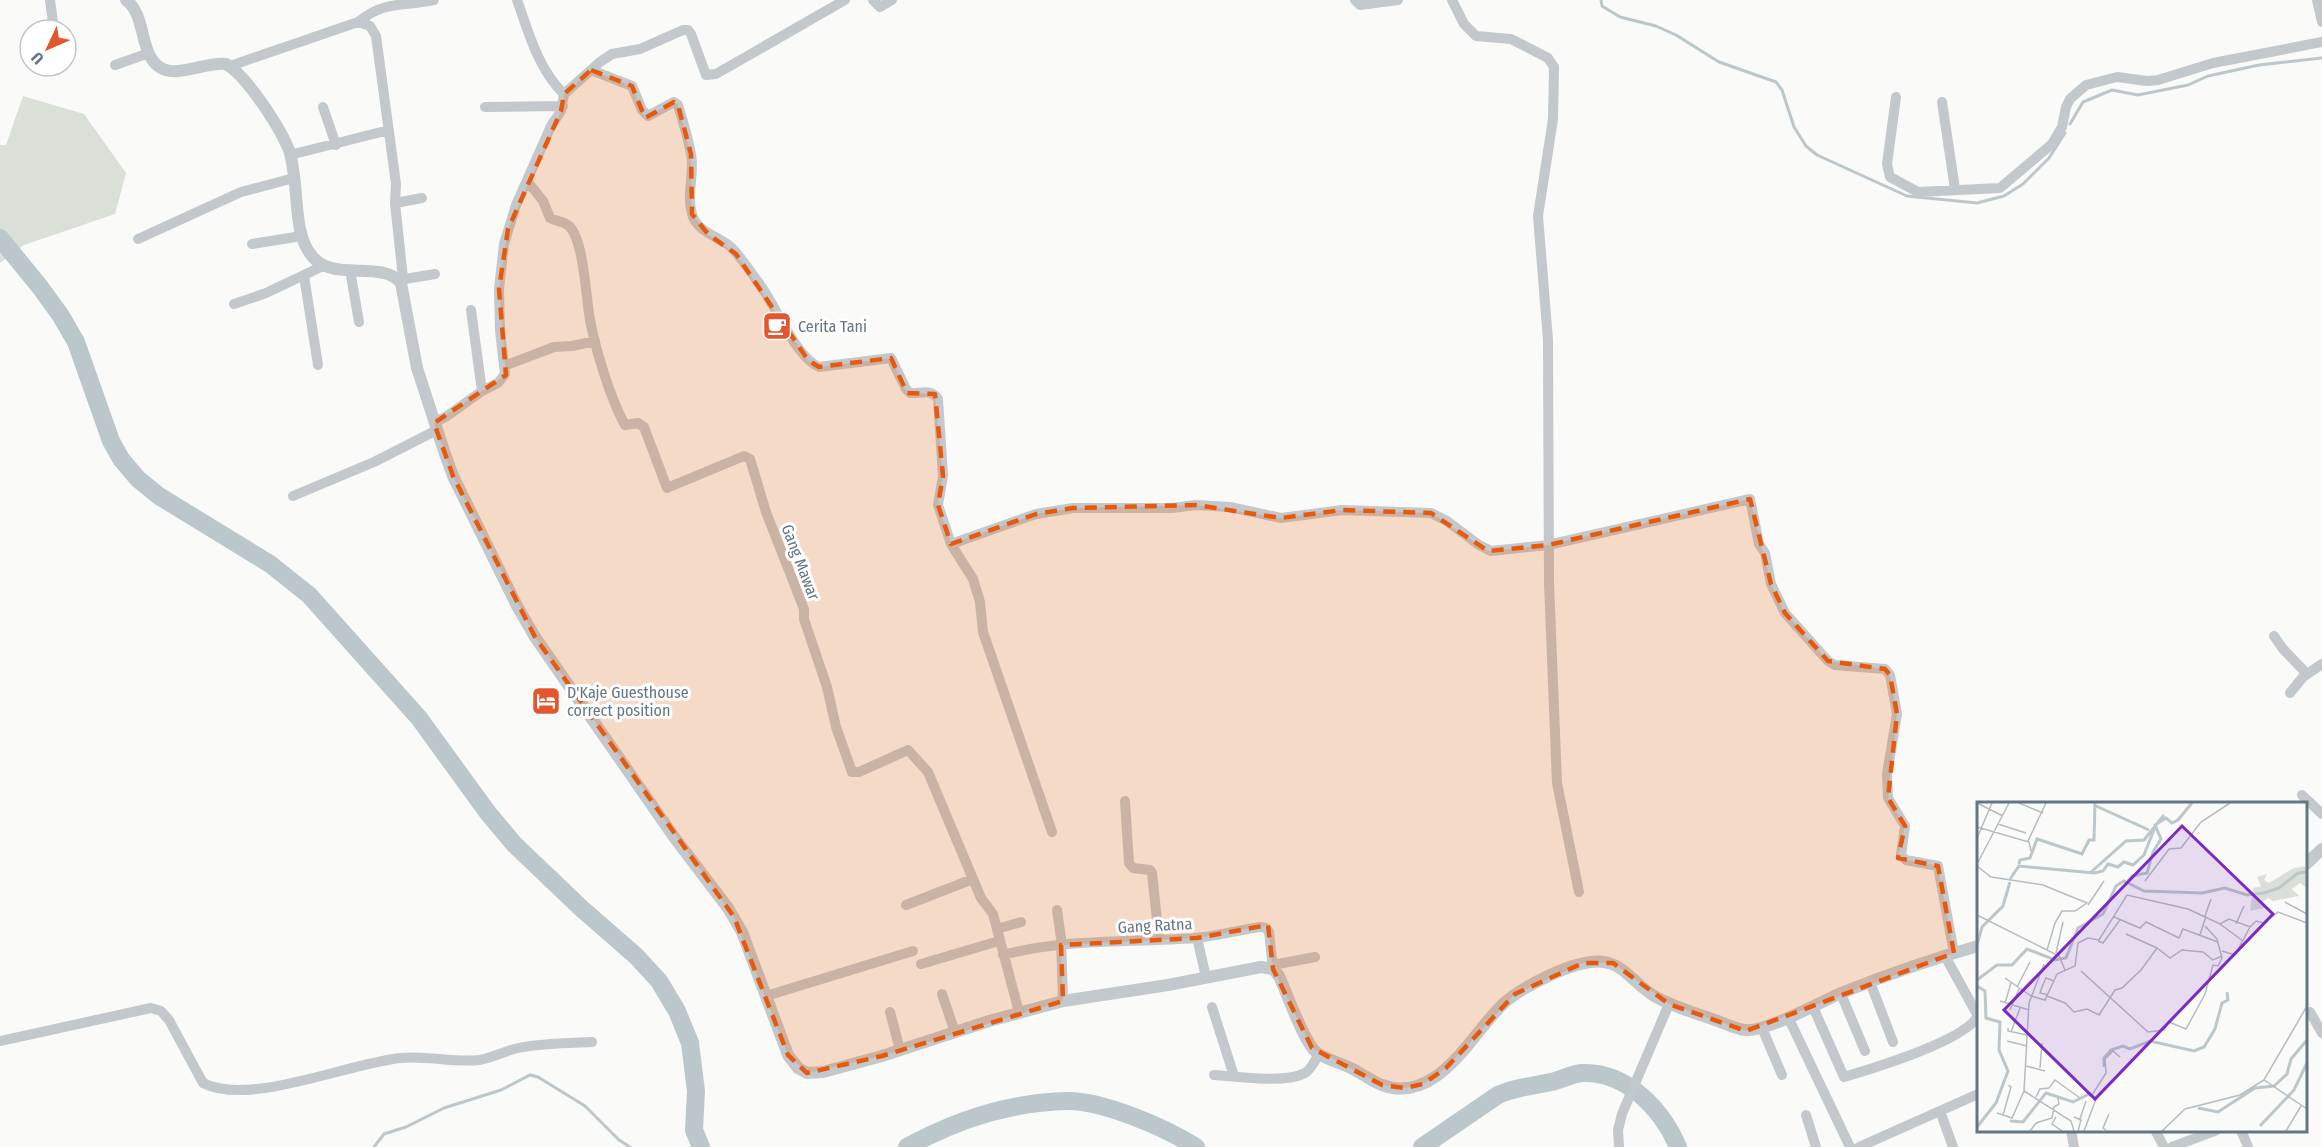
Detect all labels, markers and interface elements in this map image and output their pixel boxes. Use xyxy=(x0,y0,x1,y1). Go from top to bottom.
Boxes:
north arrow xyxy=(18,18,78,78)
text: U xyxy=(27,48,48,68)
cafe icon: Cerita Tani xyxy=(761,310,793,342)
place label: Cerita Tani xyxy=(798,317,867,336)
street label: Gang Mawar xyxy=(777,522,824,603)
place label: D'Kaje Guesthouse correct position xyxy=(567,683,689,720)
hotel icon: D'Kaje Guesthouse correct position xyxy=(530,685,562,717)
inset map xyxy=(1977,802,2307,1132)
street label: Gang Ratna xyxy=(1117,914,1193,937)

